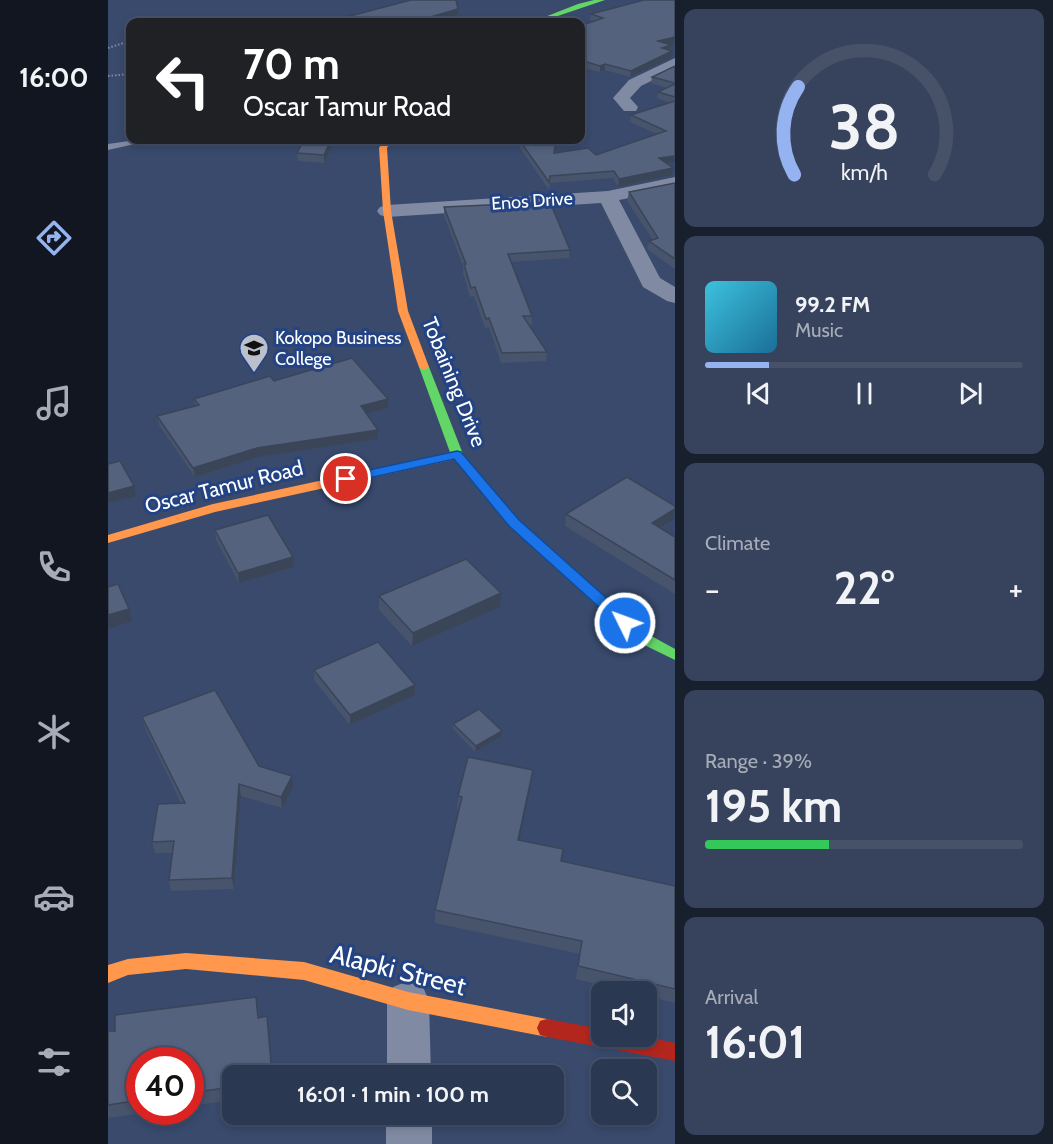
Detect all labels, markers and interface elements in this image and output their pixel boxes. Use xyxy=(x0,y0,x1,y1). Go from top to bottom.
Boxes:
text: 70 m xyxy=(243,38,340,90)
icon: left xyxy=(144,42,222,120)
text: 16:00 xyxy=(19,61,89,94)
text: 38 xyxy=(828,89,900,165)
text: Oscar Tamur Road xyxy=(243,90,451,123)
text: km/h xyxy=(841,159,887,185)
street label: Enos Drive xyxy=(491,187,573,215)
icon: directions xyxy=(33,217,75,259)
text: 99.2 FM xyxy=(795,291,870,318)
street label: Tobaining Drive xyxy=(417,313,492,450)
text: Music xyxy=(795,318,843,342)
place label: Kokopo Business College xyxy=(275,327,402,370)
school or university icon: Kokopo Business College xyxy=(238,332,270,374)
icon: previous xyxy=(742,377,775,410)
icon: pause xyxy=(848,377,881,410)
icon: next xyxy=(954,377,987,410)
icon: music xyxy=(33,382,75,424)
pin xyxy=(320,453,371,504)
street label: Oscar Tamur Road xyxy=(142,455,306,518)
icon: arrive xyxy=(329,462,362,495)
text: Climate xyxy=(705,531,770,555)
icon: phone xyxy=(33,546,75,588)
text: 22° xyxy=(834,561,894,615)
text: − xyxy=(705,569,720,609)
text: + xyxy=(1008,569,1023,609)
position arrow xyxy=(593,591,657,655)
icon: climate xyxy=(33,711,75,753)
text: Range · 39% xyxy=(705,749,812,773)
text: 195 km xyxy=(705,779,842,833)
icon: car xyxy=(33,876,75,918)
street label: Alapki Street xyxy=(327,938,469,1002)
map controls xyxy=(591,981,657,1125)
button: sound xyxy=(591,981,657,1047)
text: Arrival xyxy=(705,985,758,1009)
text: 16:01 xyxy=(705,1015,805,1069)
icon: filters xyxy=(33,1041,75,1083)
speed limit sign: 40 xyxy=(126,1047,204,1125)
button: search xyxy=(591,1059,657,1125)
text: 16:01 · 1 min · 100 m xyxy=(297,1081,489,1108)

